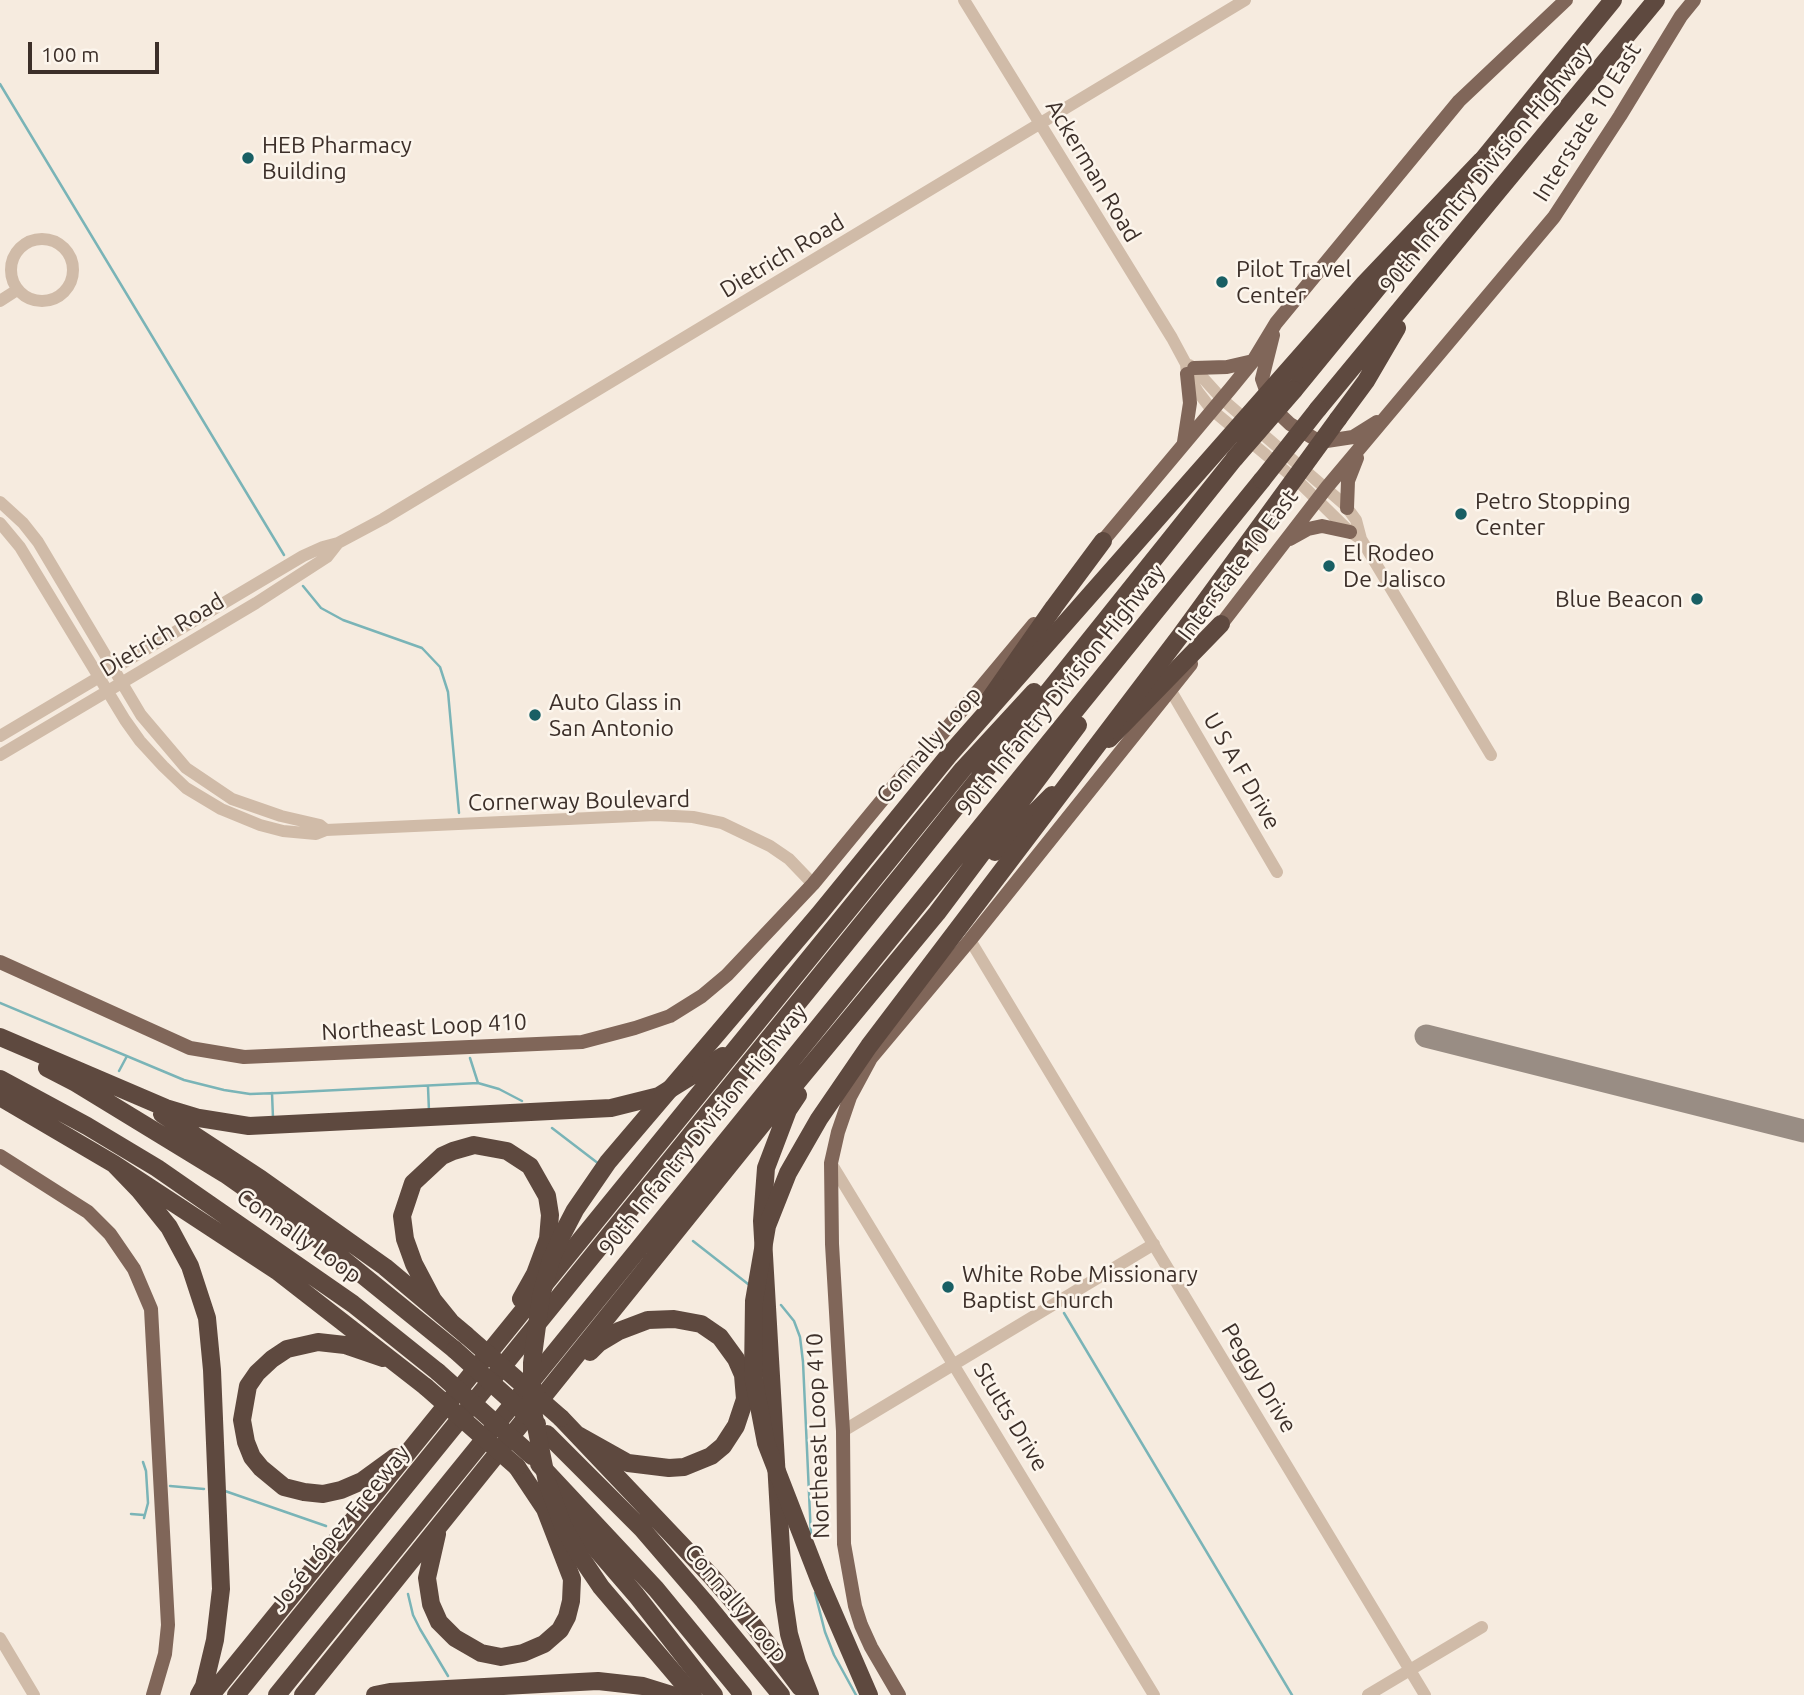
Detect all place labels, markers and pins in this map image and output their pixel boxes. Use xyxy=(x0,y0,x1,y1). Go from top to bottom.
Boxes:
place label: HEB Pharmacy Building xyxy=(262,131,412,185)
marker: HEB Pharmacy Building xyxy=(240,150,256,166)
place label: Pilot Travel Center xyxy=(1236,255,1352,309)
marker: Pilot Travel Center xyxy=(1214,274,1230,290)
place label: Petro Stopping Center xyxy=(1475,487,1631,541)
marker: Petro Stopping Center xyxy=(1453,506,1469,522)
place label: El Rodeo De Jalisco xyxy=(1343,539,1446,593)
marker: El Rodeo De Jalisco xyxy=(1321,558,1337,574)
place label: Blue Beacon xyxy=(1555,585,1683,613)
marker: Blue Beacon xyxy=(1689,591,1705,607)
place label: Auto Glass in San Antonio xyxy=(549,688,682,742)
marker: Auto Glass in San Antonio xyxy=(527,707,543,723)
place label: White Robe Missionary Baptist Church xyxy=(962,1260,1198,1314)
marker: White Robe Missionary Baptist Church xyxy=(940,1279,956,1295)

